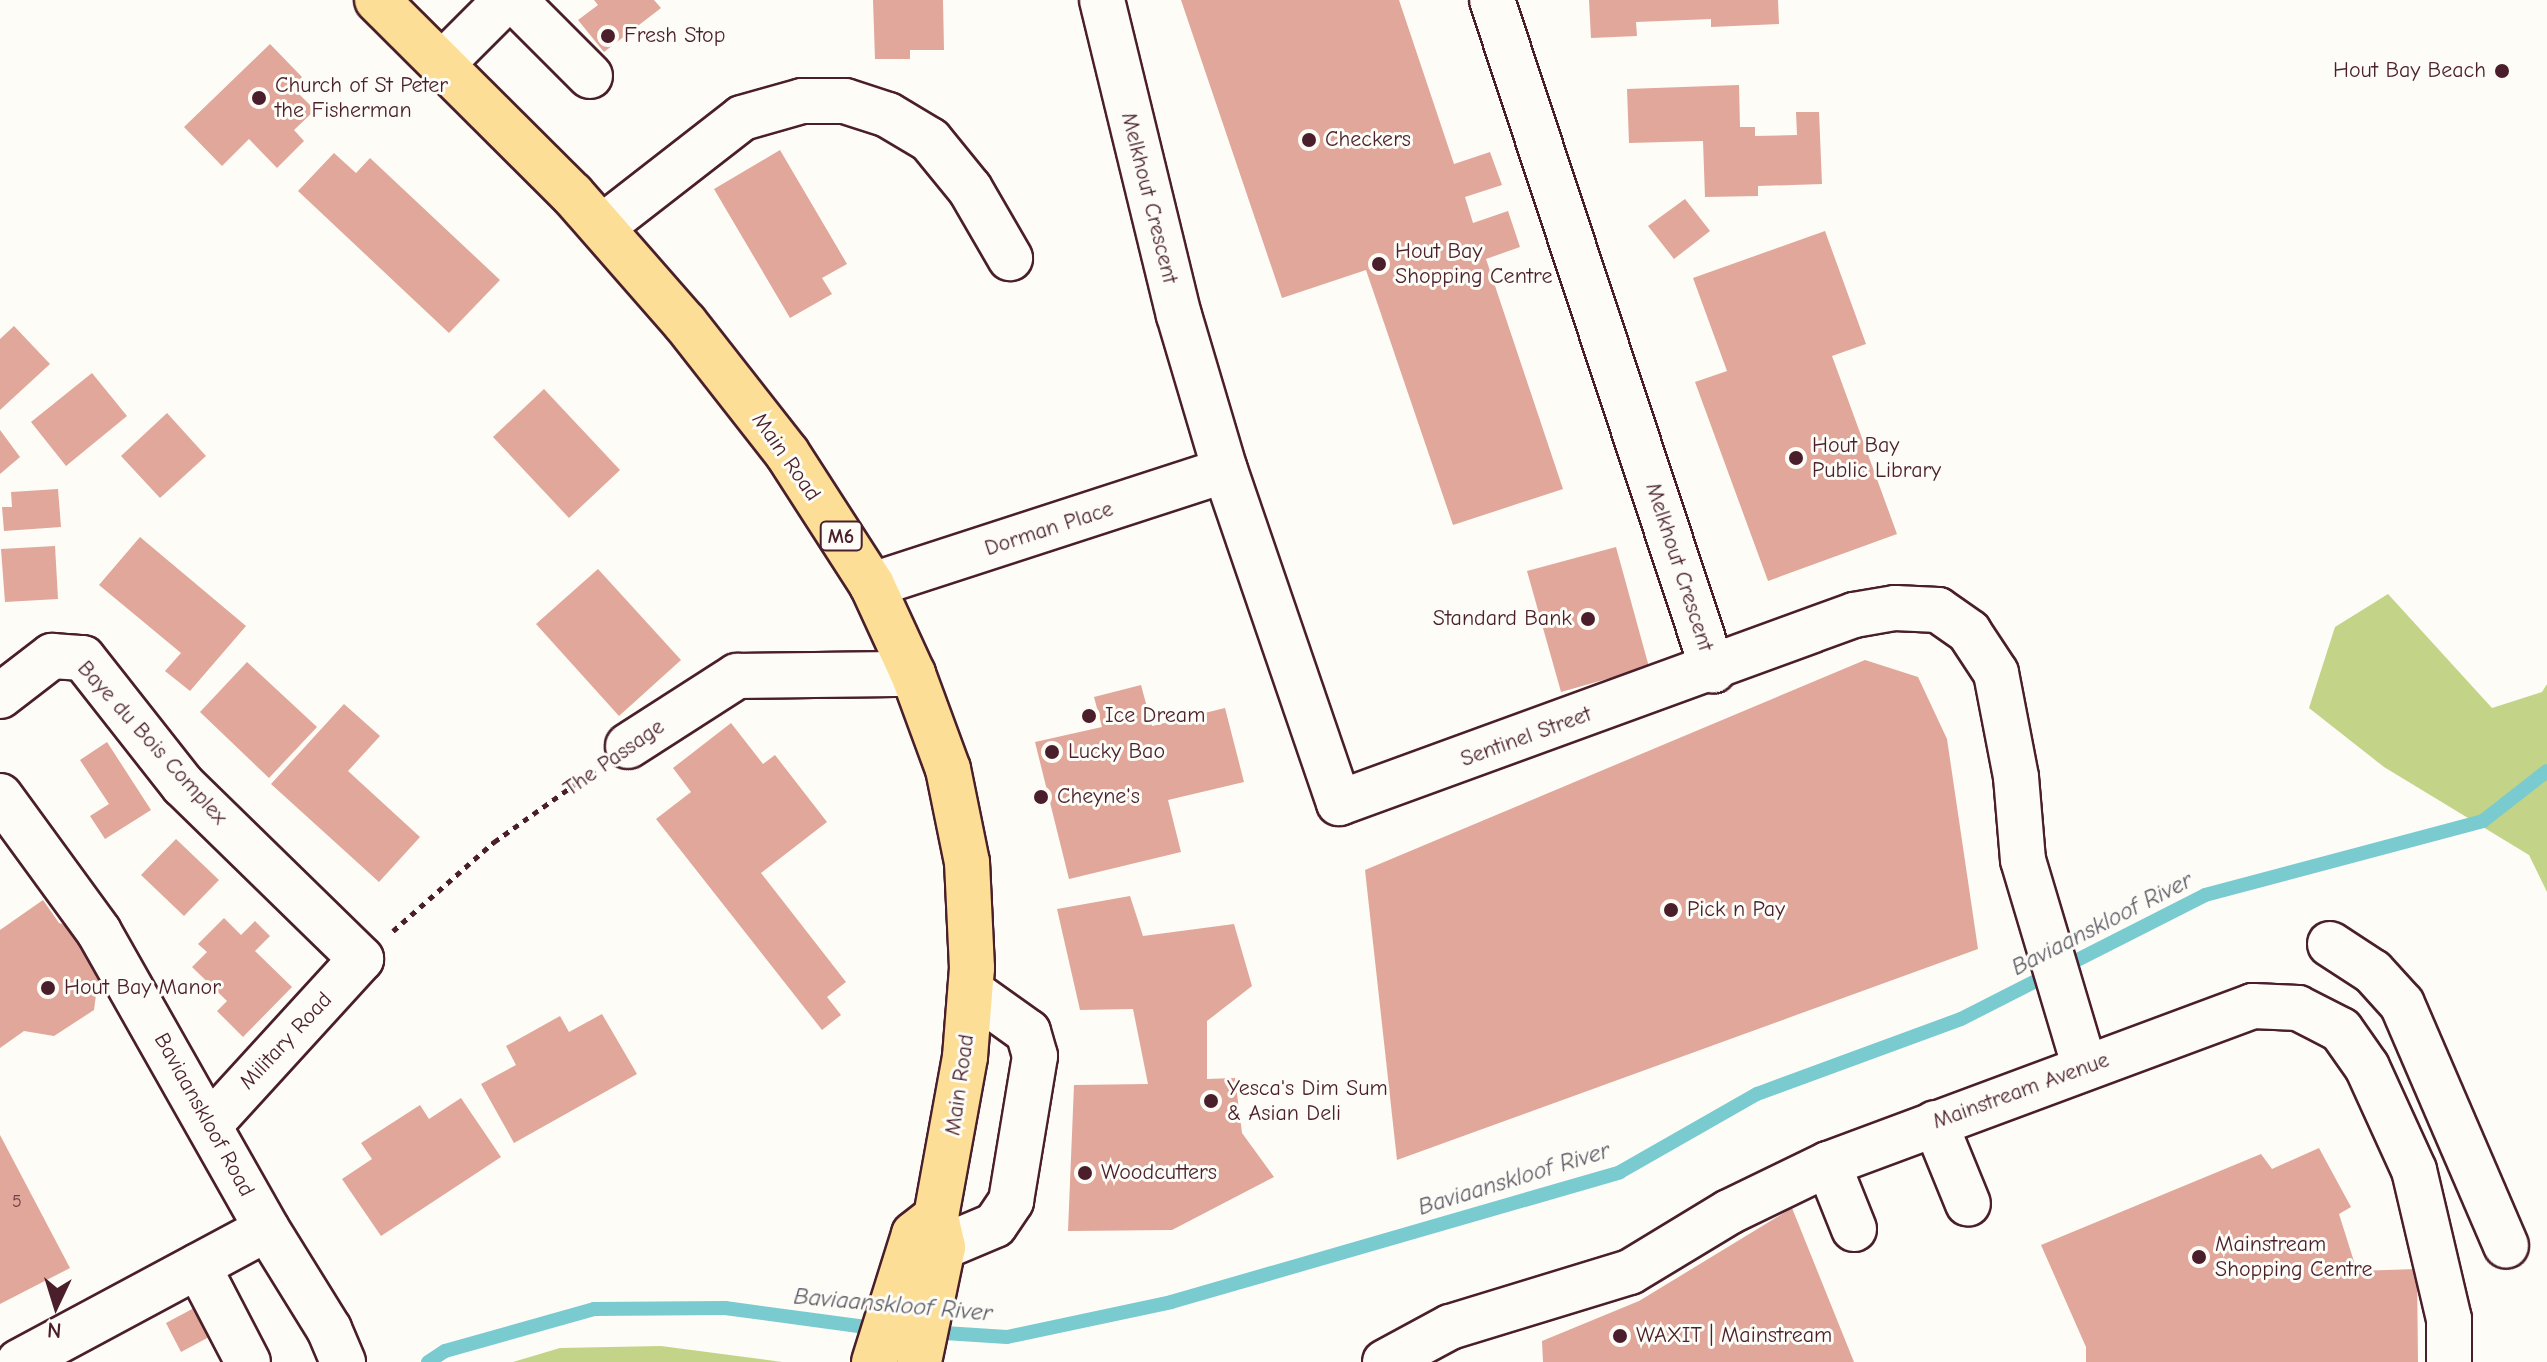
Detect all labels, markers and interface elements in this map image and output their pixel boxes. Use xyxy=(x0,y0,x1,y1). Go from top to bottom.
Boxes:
place label: Fresh Stop xyxy=(624,23,725,49)
marker: Fresh Stop xyxy=(599,27,617,45)
place label: Hout Bay Beach xyxy=(2333,58,2486,84)
marker: Hout Bay Beach xyxy=(2493,62,2511,80)
place label: Church of St Peter the Fisherman xyxy=(275,72,448,124)
marker: Church of St Peter the Fisherman xyxy=(250,89,268,107)
street label: Melkhout Crescent xyxy=(1115,110,1183,286)
place label: Checkers xyxy=(1325,127,1411,153)
marker: Checkers xyxy=(1300,131,1318,149)
place label: Hout Bay Shopping Centre xyxy=(1395,238,1552,290)
marker: Hout Bay Shopping Centre xyxy=(1370,255,1388,273)
street label: Main Road xyxy=(746,408,826,506)
place label: Hout Bay Public Library xyxy=(1812,432,1941,484)
marker: Hout Bay Public Library xyxy=(1787,449,1805,467)
street label: Melkhout Crescent xyxy=(1639,480,1719,654)
street label: Dorman Place xyxy=(981,496,1117,562)
road number: M6 xyxy=(819,520,863,552)
place label: Standard Bank xyxy=(1433,606,1572,632)
marker: Standard Bank xyxy=(1579,610,1597,628)
street label: Baye du Bois Complex xyxy=(72,656,232,830)
street label: Sentinel Street xyxy=(1457,701,1595,773)
place label: Ice Dream xyxy=(1105,703,1205,729)
marker: Ice Dream xyxy=(1080,707,1098,725)
street label: The Passage xyxy=(559,714,669,802)
place label: Lucky Bao xyxy=(1068,739,1165,765)
marker: Lucky Bao xyxy=(1043,743,1061,761)
place label: Cheyne's xyxy=(1057,784,1140,810)
marker: Cheyne's xyxy=(1032,788,1050,806)
water label: Baviaanskloof River xyxy=(2007,866,2197,982)
place label: Pick n Pay xyxy=(1687,897,1785,923)
marker: Pick n Pay xyxy=(1662,901,1680,919)
place label: Hout Bay Manor xyxy=(64,975,221,1001)
marker: Hout Bay Manor xyxy=(39,979,57,997)
street label: Military Road xyxy=(234,987,338,1095)
street label: Baviaanskloof Road xyxy=(148,1029,260,1201)
street label: Main Road xyxy=(940,1033,980,1137)
street label: Mainstream Avenue xyxy=(1929,1047,2113,1135)
place label: Yesca's Dim Sum & Asian Deli xyxy=(1227,1075,1388,1126)
marker: Yesca's Dim Sum & Asian Deli xyxy=(1202,1092,1220,1110)
water label: Baviaanskloof River xyxy=(1414,1136,1614,1222)
place label: Woodcutters xyxy=(1101,1160,1217,1186)
marker: Woodcutters xyxy=(1076,1164,1094,1182)
house number: 5 xyxy=(12,1191,22,1213)
place label: Mainstream Shopping Centre xyxy=(2215,1231,2372,1282)
marker: Mainstream Shopping Centre xyxy=(2190,1248,2208,1266)
north arrow xyxy=(16,1266,96,1346)
water label: Baviaanskloof River xyxy=(792,1282,994,1328)
text: N xyxy=(46,1316,62,1343)
place label: WAXIT | Mainstream xyxy=(1636,1323,1832,1349)
marker: WAXIT | Mainstream xyxy=(1611,1327,1629,1345)

